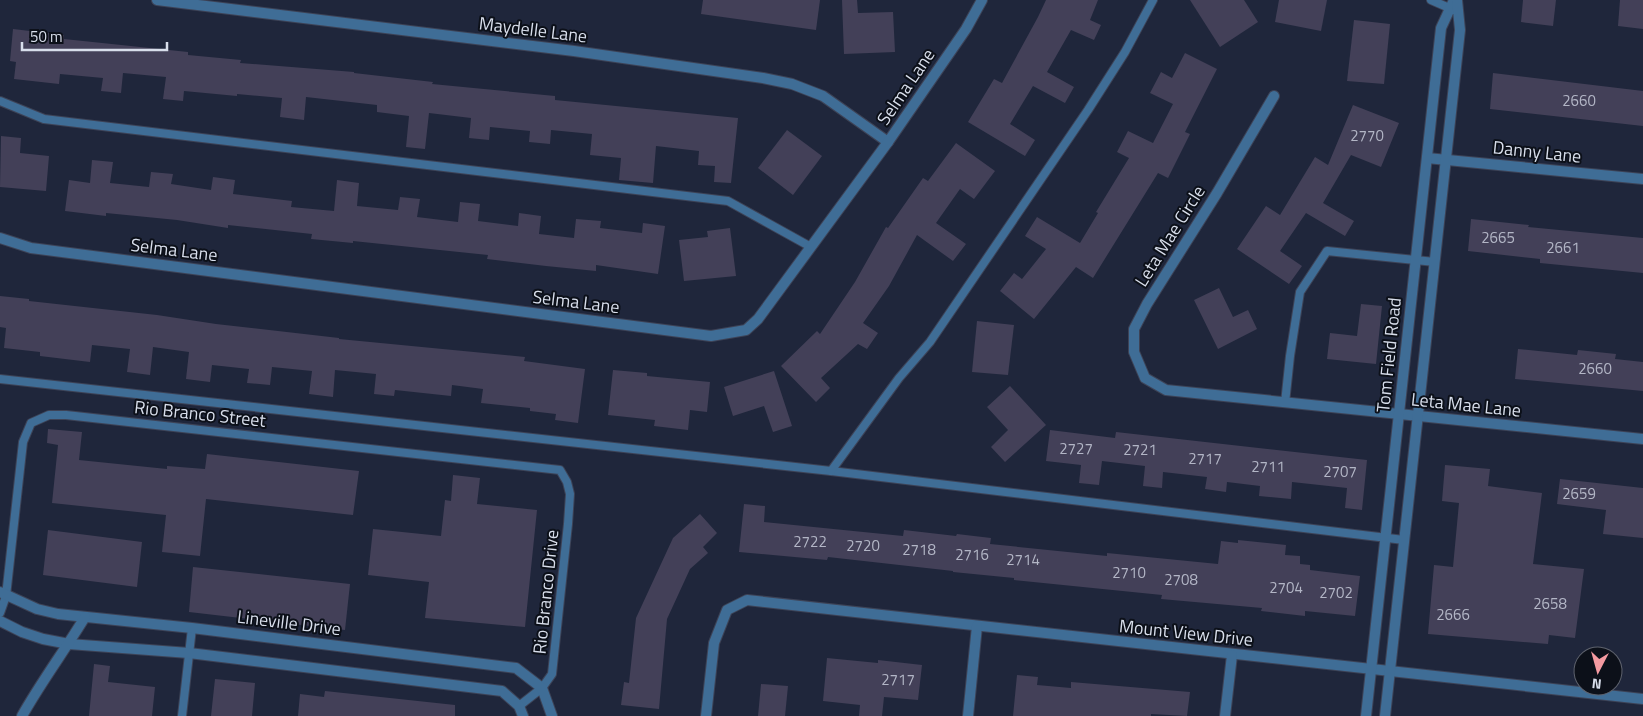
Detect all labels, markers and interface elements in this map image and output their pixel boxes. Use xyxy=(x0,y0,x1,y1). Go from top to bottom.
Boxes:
street label: Maydelle Lane xyxy=(477,9,589,50)
scale bar xyxy=(22,20,168,52)
text: 50 m xyxy=(30,25,63,48)
street label: Selma Lane xyxy=(870,43,941,131)
house number: 2660 xyxy=(1562,89,1596,112)
house number: 2770 xyxy=(1350,124,1384,147)
street label: Danny Lane xyxy=(1491,133,1583,170)
street label: Leta Mae Circle xyxy=(1128,180,1211,292)
house number: 2665 xyxy=(1481,226,1515,249)
street label: Selma Lane xyxy=(129,231,219,268)
house number: 2661 xyxy=(1546,236,1580,259)
street label: Selma Lane xyxy=(531,283,621,320)
street label: Tom Field Road xyxy=(1369,296,1408,414)
house number: 2660 xyxy=(1578,357,1612,380)
street label: Leta Mae Lane xyxy=(1410,385,1522,424)
street label: Rio Branco Street xyxy=(133,393,268,434)
house number: 2727 xyxy=(1059,437,1093,460)
house number: 2721 xyxy=(1123,438,1157,461)
house number: 2717 xyxy=(1188,447,1222,470)
house number: 2711 xyxy=(1251,455,1285,478)
house number: 2707 xyxy=(1323,460,1357,483)
house number: 2659 xyxy=(1562,482,1596,505)
street label: Rio Branco Drive xyxy=(526,528,565,656)
house number: 2722 xyxy=(793,530,827,553)
house number: 2720 xyxy=(846,534,880,557)
house number: 2718 xyxy=(902,538,936,561)
house number: 2716 xyxy=(955,543,989,566)
house number: 2714 xyxy=(1006,548,1040,571)
house number: 2710 xyxy=(1112,561,1146,584)
house number: 2708 xyxy=(1164,568,1198,591)
house number: 2704 xyxy=(1269,576,1303,599)
house number: 2702 xyxy=(1319,581,1353,604)
house number: 2658 xyxy=(1533,592,1567,615)
street label: Lineville Drive xyxy=(236,603,343,642)
house number: 2666 xyxy=(1436,603,1470,626)
street label: Mount View Drive xyxy=(1118,612,1254,653)
north arrow xyxy=(1573,646,1623,696)
house number: 2717 xyxy=(881,668,915,691)
text: N xyxy=(1591,673,1603,695)

